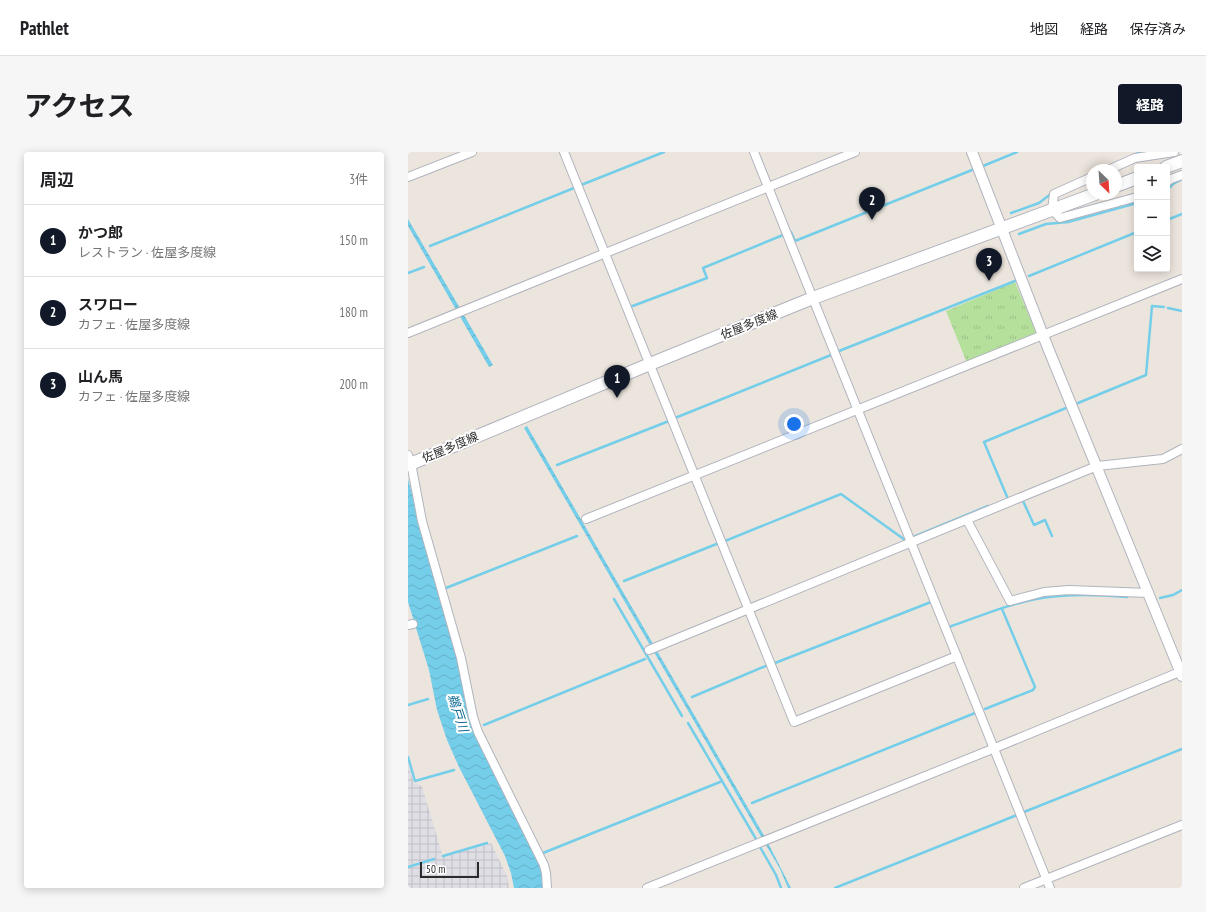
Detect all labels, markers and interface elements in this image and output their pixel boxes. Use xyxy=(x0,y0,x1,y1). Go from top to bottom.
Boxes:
text: Pathlet xyxy=(20,16,69,40)
text: 地図 xyxy=(1030,20,1058,38)
text: 経路 xyxy=(1080,20,1108,38)
text: 保存済み xyxy=(1130,20,1186,38)
button: 経路 xyxy=(1118,84,1182,124)
text: アクセス xyxy=(24,87,135,124)
north arrow xyxy=(1086,164,1122,200)
map controls xyxy=(1134,164,1170,272)
button: + xyxy=(1134,164,1170,200)
text: 周辺 xyxy=(40,169,74,191)
text: 3件 xyxy=(349,171,368,188)
pin: 2 xyxy=(859,187,885,220)
button: − xyxy=(1134,200,1170,236)
text: かつ郎 xyxy=(78,223,123,242)
text: 1 xyxy=(50,232,56,249)
text: 150 m xyxy=(339,232,368,249)
button: layers xyxy=(1134,236,1170,272)
text: レストラン · 佐屋多度線 xyxy=(78,244,216,261)
pin: 3 xyxy=(976,248,1002,281)
text: スワロー xyxy=(78,295,138,314)
text: 2 xyxy=(50,304,56,321)
text: 180 m xyxy=(339,304,368,321)
street label: 佐屋多度線 xyxy=(718,306,780,342)
text: カフェ · 佐屋多度線 xyxy=(78,316,190,333)
pin: 1 xyxy=(604,365,630,398)
text: 山ん馬 xyxy=(78,367,123,386)
text: 3 xyxy=(50,376,56,393)
text: 200 m xyxy=(339,376,368,393)
text: カフェ · 佐屋多度線 xyxy=(78,388,190,405)
your location xyxy=(784,414,804,434)
street label: 佐屋多度線 xyxy=(419,428,481,466)
water label: 鵜戸川 xyxy=(444,692,473,736)
scale bar xyxy=(420,860,479,879)
text: 50 m xyxy=(426,862,445,876)

